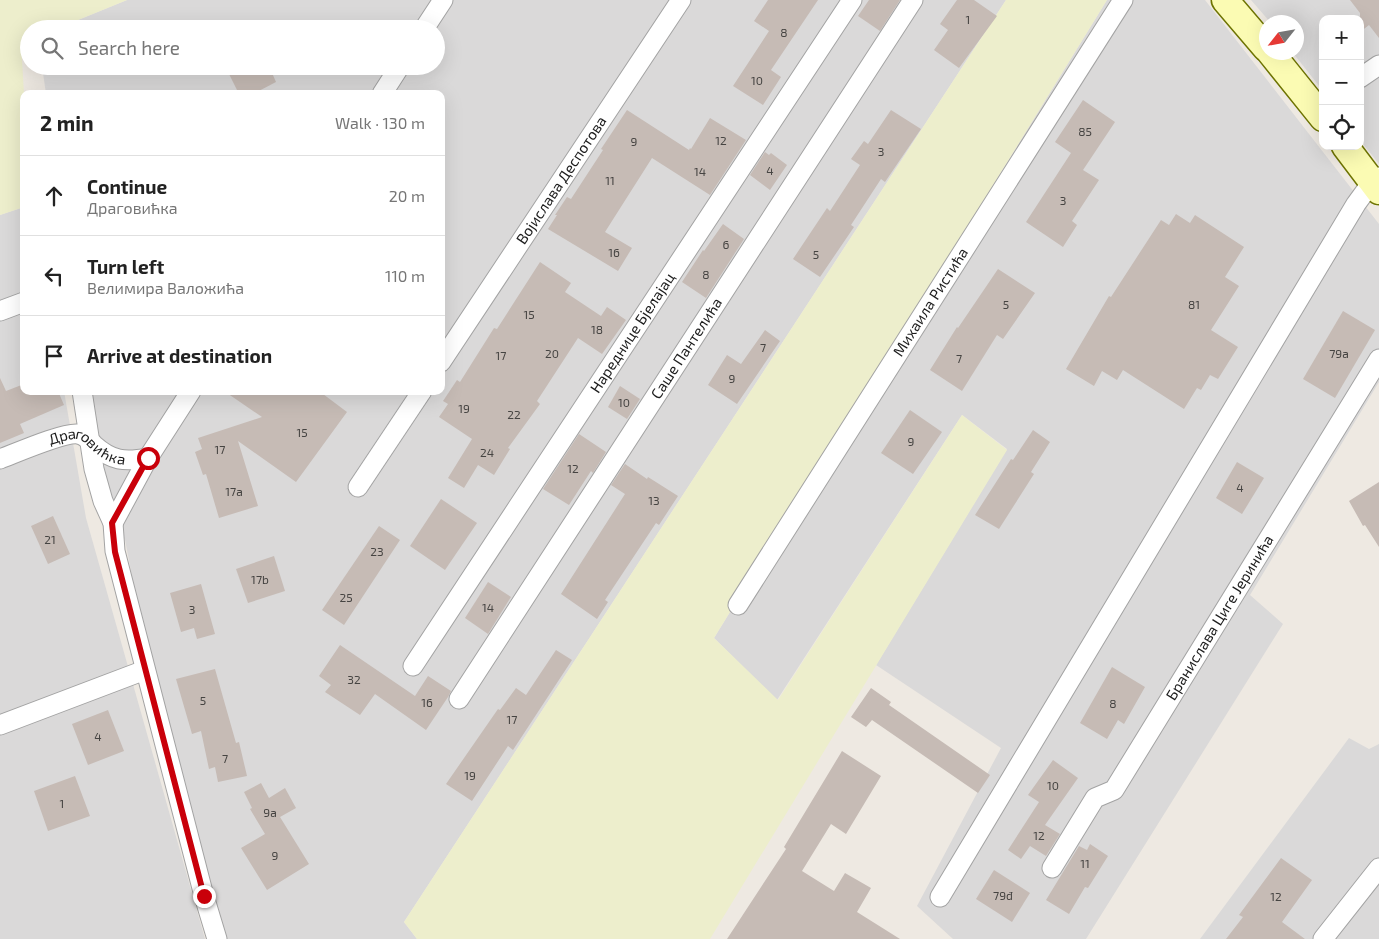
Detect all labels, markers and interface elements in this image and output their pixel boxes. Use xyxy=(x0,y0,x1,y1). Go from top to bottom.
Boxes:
house number: 1 xyxy=(966,12,970,26)
north arrow xyxy=(1259,15,1304,60)
map controls xyxy=(1319,15,1364,150)
button: + xyxy=(1319,15,1364,60)
search box xyxy=(20,20,445,75)
house number: 8 xyxy=(780,25,788,39)
icon: search xyxy=(38,34,66,62)
text: Search here xyxy=(78,36,180,59)
button: − xyxy=(1319,60,1364,105)
house number: 10 xyxy=(751,73,763,87)
button: locate xyxy=(1319,105,1364,150)
text: 2 min xyxy=(40,110,94,135)
street label: Војислава Деспотова xyxy=(512,112,610,247)
text: Walk · 130 m xyxy=(335,113,425,132)
house number: 85 xyxy=(1078,124,1092,138)
house number: 12 xyxy=(715,133,727,147)
house number: 9 xyxy=(631,134,638,148)
house number: 3 xyxy=(878,144,884,158)
house number: 4 xyxy=(766,163,774,177)
house number: 14 xyxy=(694,164,706,178)
house number: 11 xyxy=(605,173,615,187)
text: Continue xyxy=(87,175,167,198)
icon: ahead xyxy=(40,182,68,210)
text: 20 m xyxy=(389,186,425,205)
house number: 3 xyxy=(1060,193,1066,207)
text: Драговићка xyxy=(87,198,178,217)
house number: 6 xyxy=(723,237,730,251)
street label: Михаила Ристића xyxy=(889,244,971,359)
house number: 16 xyxy=(608,245,620,259)
house number: 5 xyxy=(813,247,819,261)
text: Turn left xyxy=(87,255,164,278)
icon: left xyxy=(40,262,68,290)
text: 110 m xyxy=(385,266,425,285)
house number: 8 xyxy=(702,267,710,281)
street label: Нареднице Бјелајац xyxy=(586,269,678,396)
text: Велимира Валожића xyxy=(87,278,244,297)
street label: Саше Пантелића xyxy=(646,294,725,402)
house number: 5 xyxy=(1003,297,1009,311)
house number: 81 xyxy=(1188,297,1200,311)
house number: 15 xyxy=(523,307,535,321)
house number: 18 xyxy=(591,322,603,336)
house number: 7 xyxy=(760,340,766,354)
icon: arrive xyxy=(40,342,68,370)
text: Arrive at destination xyxy=(87,344,272,367)
house number: 20 xyxy=(545,346,559,360)
house number: 79a xyxy=(1329,346,1349,360)
house number: 17 xyxy=(496,348,506,362)
house number: 7 xyxy=(956,351,962,365)
house number: 9 xyxy=(729,371,736,385)
house number: 10 xyxy=(618,395,630,409)
house number: 19 xyxy=(458,401,470,415)
house number: 22 xyxy=(507,407,521,421)
street label: Драговићка xyxy=(46,424,127,468)
house number: 15 xyxy=(296,425,308,439)
house number: 9 xyxy=(908,434,915,448)
house number: 17 xyxy=(215,442,225,456)
house number: 24 xyxy=(480,445,494,459)
route start xyxy=(137,447,160,470)
house number: 12 xyxy=(567,461,579,475)
house number: 4 xyxy=(1236,480,1244,494)
house number: 17a xyxy=(225,484,243,498)
house number: 13 xyxy=(648,493,660,507)
street label: Бранислава Циге Јеринића xyxy=(1162,531,1277,703)
house number: 21 xyxy=(44,532,56,546)
house number: 23 xyxy=(370,544,384,558)
house number: 17b xyxy=(251,572,269,586)
house number: 25 xyxy=(339,590,353,604)
house number: 14 xyxy=(482,600,494,614)
house number: 3 xyxy=(189,602,195,616)
house number: 32 xyxy=(347,672,361,686)
house number: 5 xyxy=(200,693,206,707)
house number: 16 xyxy=(421,695,433,709)
house number: 8 xyxy=(1109,696,1117,710)
house number: 17 xyxy=(507,712,517,726)
house number: 4 xyxy=(94,729,102,743)
house number: 7 xyxy=(222,751,228,765)
house number: 19 xyxy=(464,768,476,782)
house number: 10 xyxy=(1047,778,1059,792)
house number: 1 xyxy=(60,796,64,810)
house number: 9a xyxy=(263,805,277,819)
house number: 12 xyxy=(1033,828,1045,842)
house number: 9 xyxy=(272,848,279,862)
house number: 11 xyxy=(1080,856,1090,870)
route end xyxy=(193,885,216,908)
house number: 79đ xyxy=(993,888,1013,902)
house number: 12 xyxy=(1270,889,1282,903)

